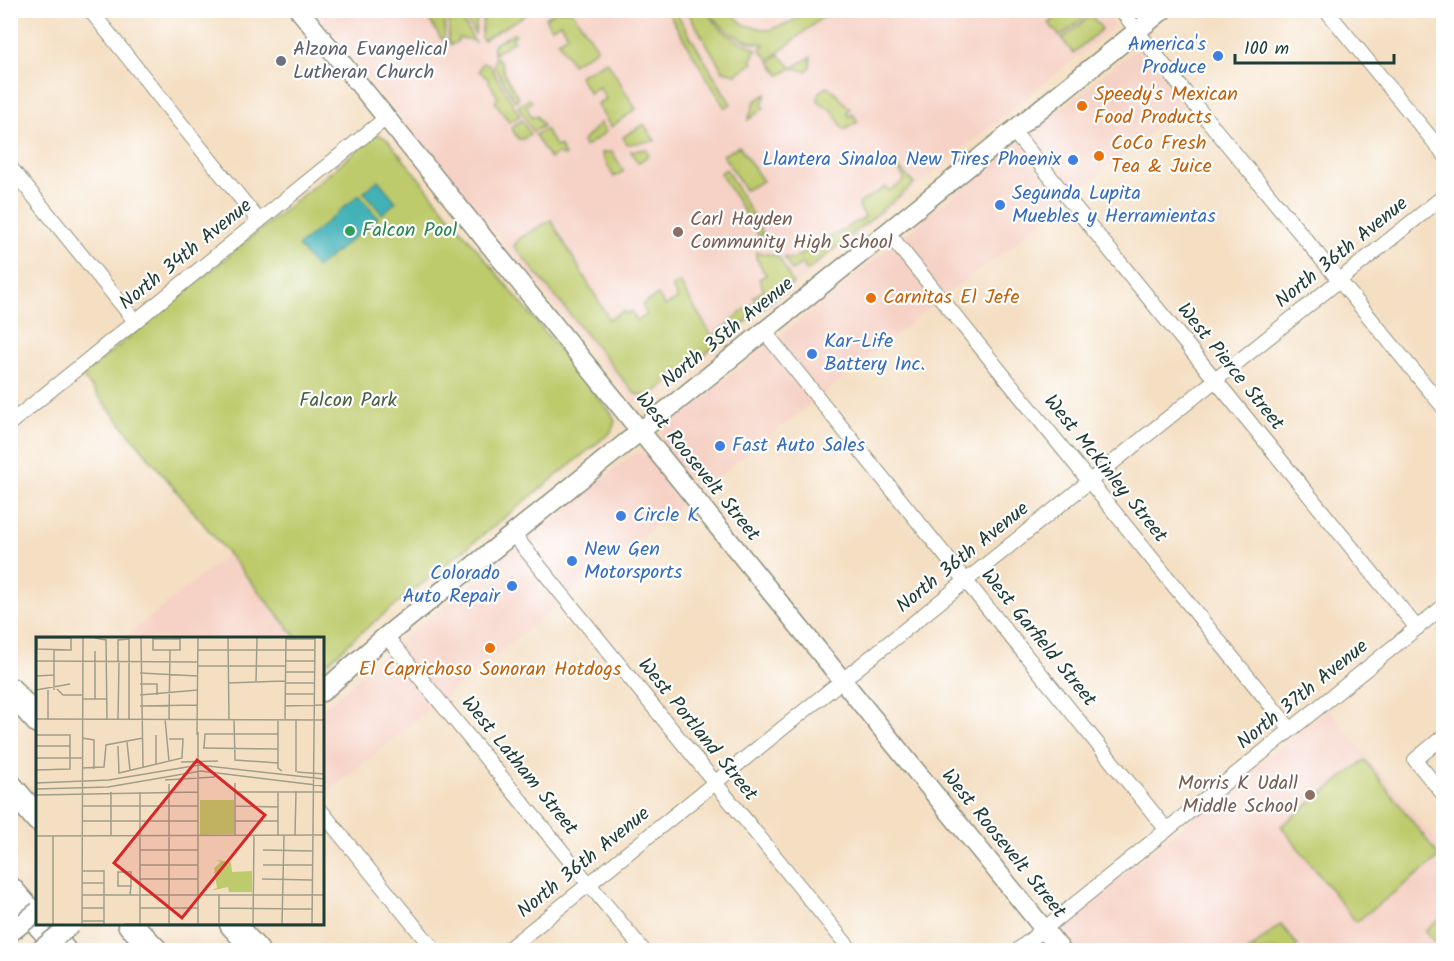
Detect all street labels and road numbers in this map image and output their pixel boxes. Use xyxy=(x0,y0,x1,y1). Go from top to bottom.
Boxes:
street label: North 36th Avenue xyxy=(1268,189,1416,317)
street label: North 34th Avenue xyxy=(112,191,260,319)
street label: North 35th Avenue xyxy=(655,269,801,397)
street label: West Pierce Street xyxy=(1168,296,1292,438)
street label: West Roosevelt Street xyxy=(626,385,768,549)
street label: West McKinley Street xyxy=(1035,388,1175,550)
street label: North 36th Avenue xyxy=(889,494,1037,622)
street label: West Garfield Street xyxy=(972,562,1104,714)
street label: North 37th Avenue xyxy=(1230,632,1376,758)
street label: West Portland Street xyxy=(629,651,765,809)
street label: West Latham Street xyxy=(453,689,586,843)
street label: West Roosevelt Street xyxy=(932,762,1074,926)
street label: North 36th Avenue xyxy=(510,799,658,927)

